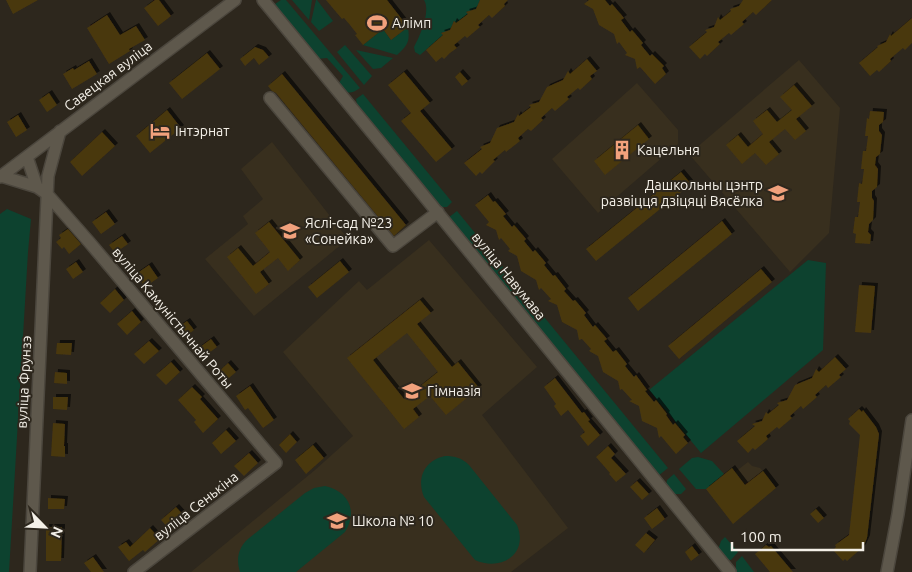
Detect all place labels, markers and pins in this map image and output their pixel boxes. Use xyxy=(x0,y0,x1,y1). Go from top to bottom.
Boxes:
sports icon: Алімп xyxy=(366,12,388,34)
place label: Алімп xyxy=(392,15,431,31)
hotel icon: Інтэрнат xyxy=(149,120,171,142)
place label: Інтэрнат xyxy=(175,123,230,139)
building icon: Кацельня xyxy=(611,139,633,161)
place label: Кацельня xyxy=(637,142,700,158)
place label: Дашкольны цэнтр развіцця дзіцяці Вясёлка xyxy=(601,177,763,209)
school or university icon: Дашкольны цэнтр развіцця дзіцяці Вясёлка xyxy=(767,182,789,204)
place label: Яслі-сад №23 «Сонейка» xyxy=(305,215,392,247)
school or university icon: Яслі-сад №23 «Сонейка» xyxy=(279,220,301,242)
school or university icon: Гімназія xyxy=(401,380,423,402)
place label: Гімназія xyxy=(427,383,481,399)
school or university icon: Школа № 10 xyxy=(326,510,348,532)
place label: Школа № 10 xyxy=(352,513,434,529)

